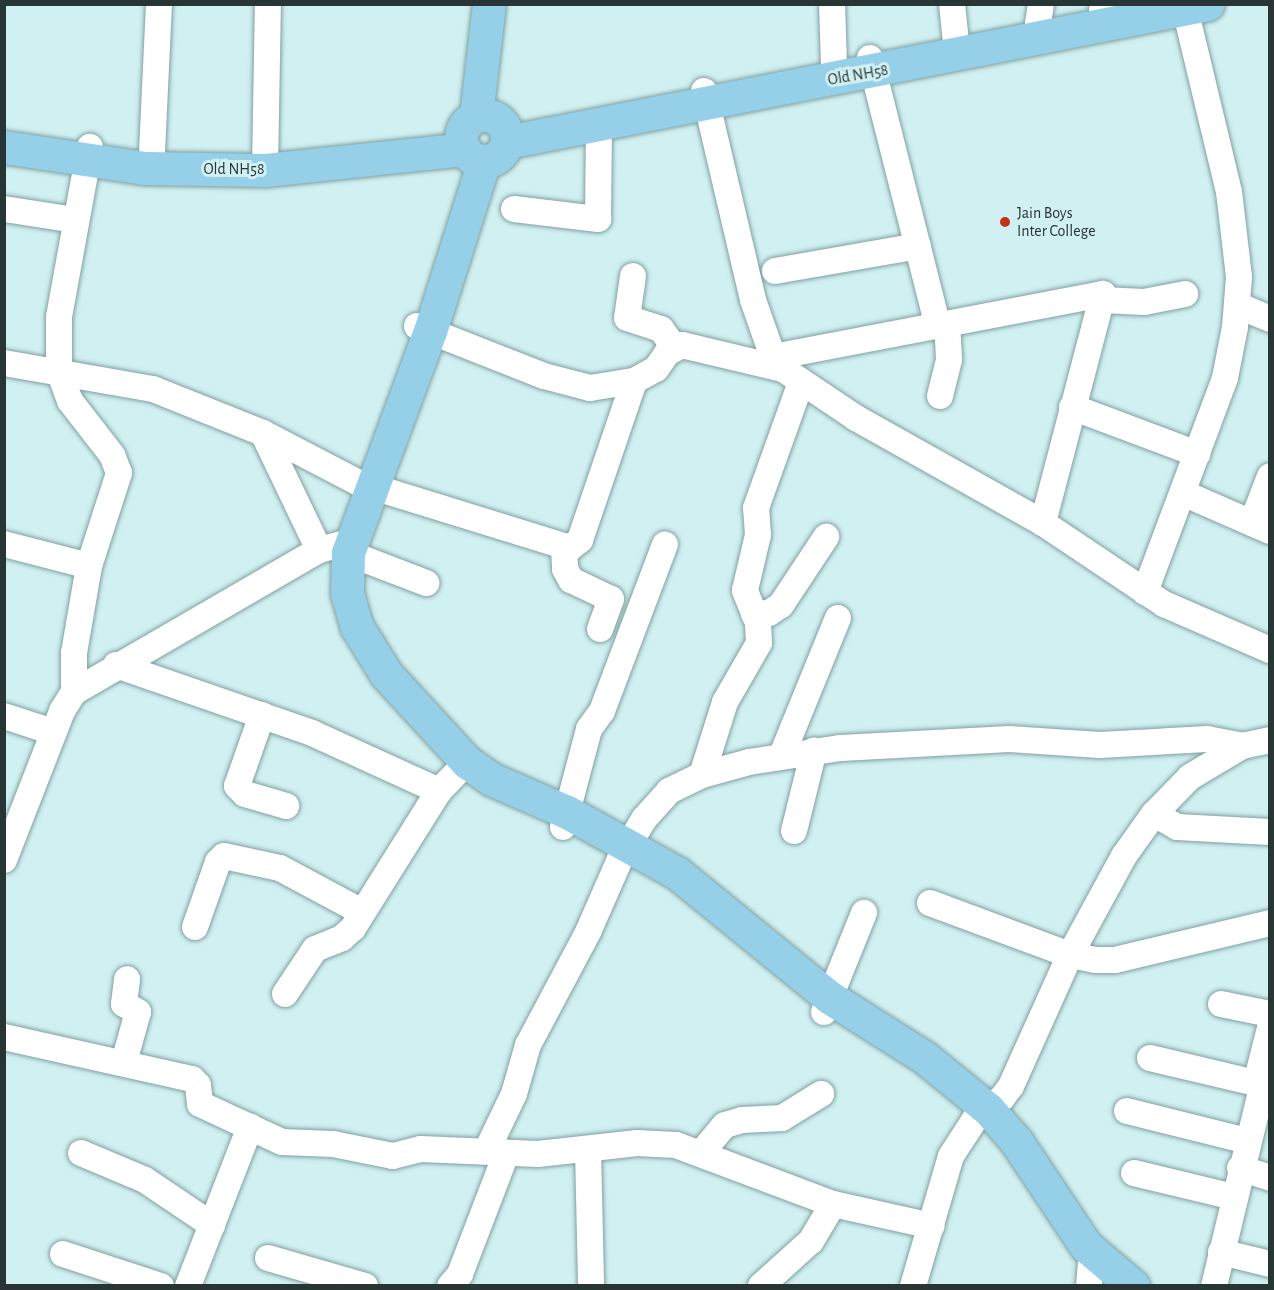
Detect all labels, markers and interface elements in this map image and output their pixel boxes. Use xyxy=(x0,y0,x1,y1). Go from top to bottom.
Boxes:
street label: Old NH58 xyxy=(826,60,890,90)
street label: Old NH58 xyxy=(203,159,265,179)
place label: Jain Boys Inter College xyxy=(1017,203,1096,241)
marker: Jain Boys Inter College xyxy=(998,215,1012,229)

